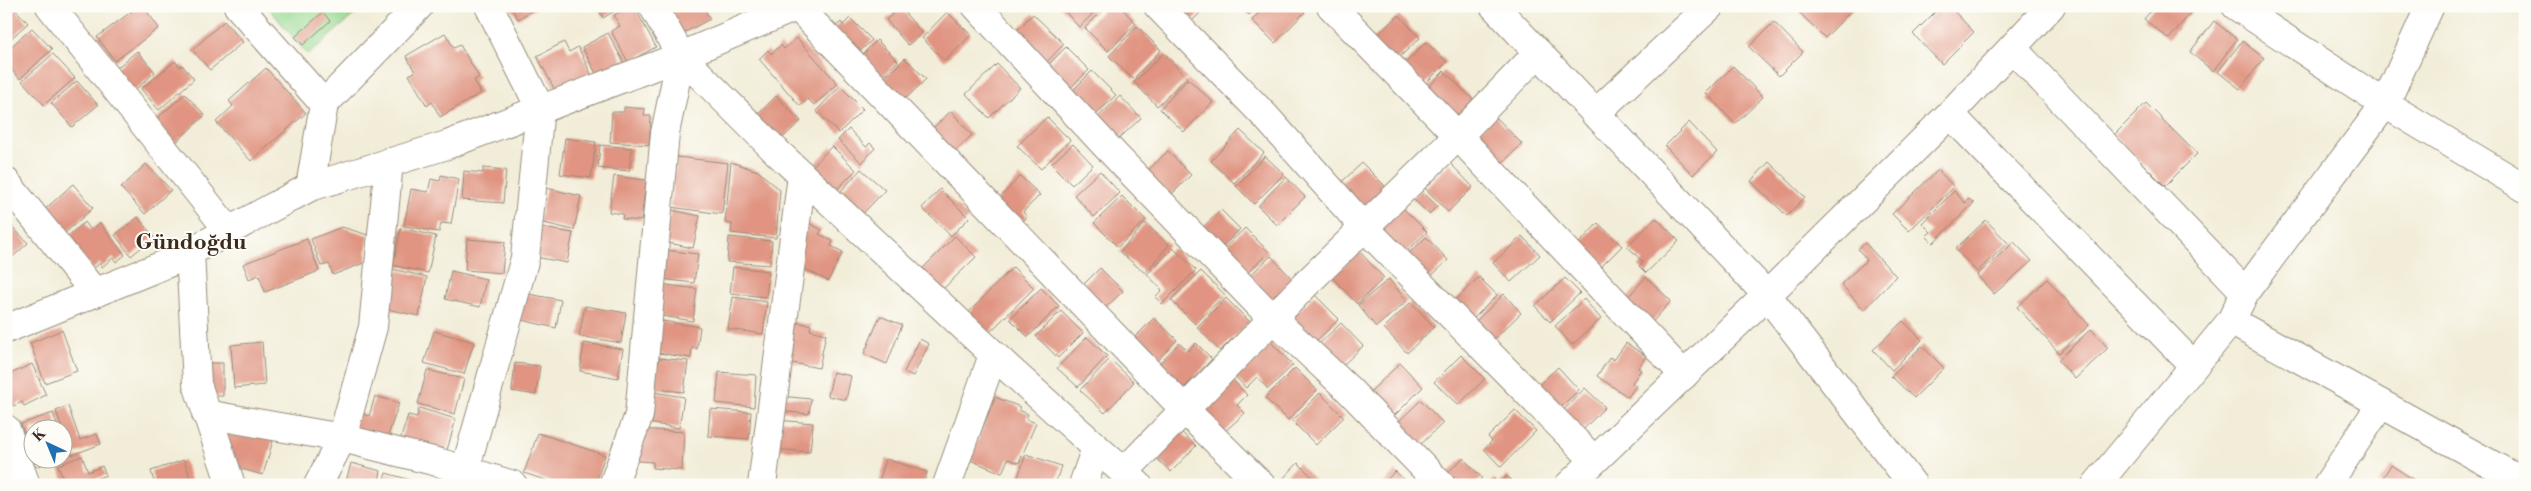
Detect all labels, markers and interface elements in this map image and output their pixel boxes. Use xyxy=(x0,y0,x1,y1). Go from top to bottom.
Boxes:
district label: Gündoğdu xyxy=(135,229,247,256)
north arrow xyxy=(22,418,72,468)
text: K xyxy=(29,425,50,446)

